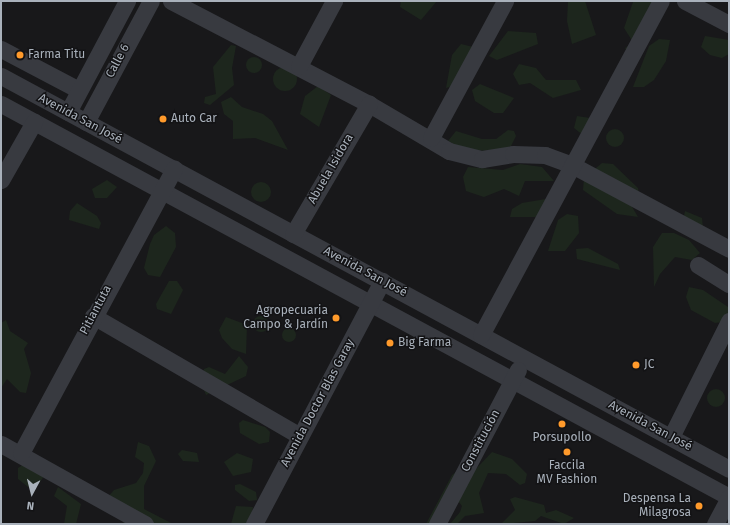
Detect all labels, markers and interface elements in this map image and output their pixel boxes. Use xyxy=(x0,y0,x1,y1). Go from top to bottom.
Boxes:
street label: Calle 6 xyxy=(103,42,133,80)
place label: Farma Titu xyxy=(28,48,85,62)
marker: Farma Titu xyxy=(15,50,25,60)
street label: Avenida San José xyxy=(36,91,124,147)
place label: Auto Car xyxy=(171,112,217,126)
marker: Auto Car xyxy=(158,114,168,124)
street label: Abuela Isidora xyxy=(305,132,357,206)
street label: Avenida San José xyxy=(321,244,409,300)
street label: Pitiantuta xyxy=(77,283,115,337)
place label: Agropecuaria Campo & Jardín xyxy=(243,304,328,332)
marker: Agropecuaria Campo & Jardín xyxy=(331,313,341,323)
place label: Big Farma xyxy=(398,336,451,350)
street label: Avenida Doctor Blas Garay xyxy=(278,337,358,469)
marker: Big Farma xyxy=(385,338,395,348)
place label: JC xyxy=(644,358,654,372)
marker: JC xyxy=(631,360,641,370)
street label: Avenida San José xyxy=(606,398,694,454)
street label: Constitución xyxy=(459,407,503,475)
marker: Porsupollo xyxy=(557,419,567,429)
place label: Porsupollo xyxy=(533,431,591,445)
marker: Faccila MV Fashion xyxy=(562,447,572,457)
place label: Faccila MV Fashion xyxy=(537,459,597,487)
north arrow xyxy=(12,473,52,513)
place label: Despensa La Milagrosa xyxy=(623,492,691,520)
text: N xyxy=(26,499,35,512)
marker: Despensa La Milagrosa xyxy=(694,501,704,511)

